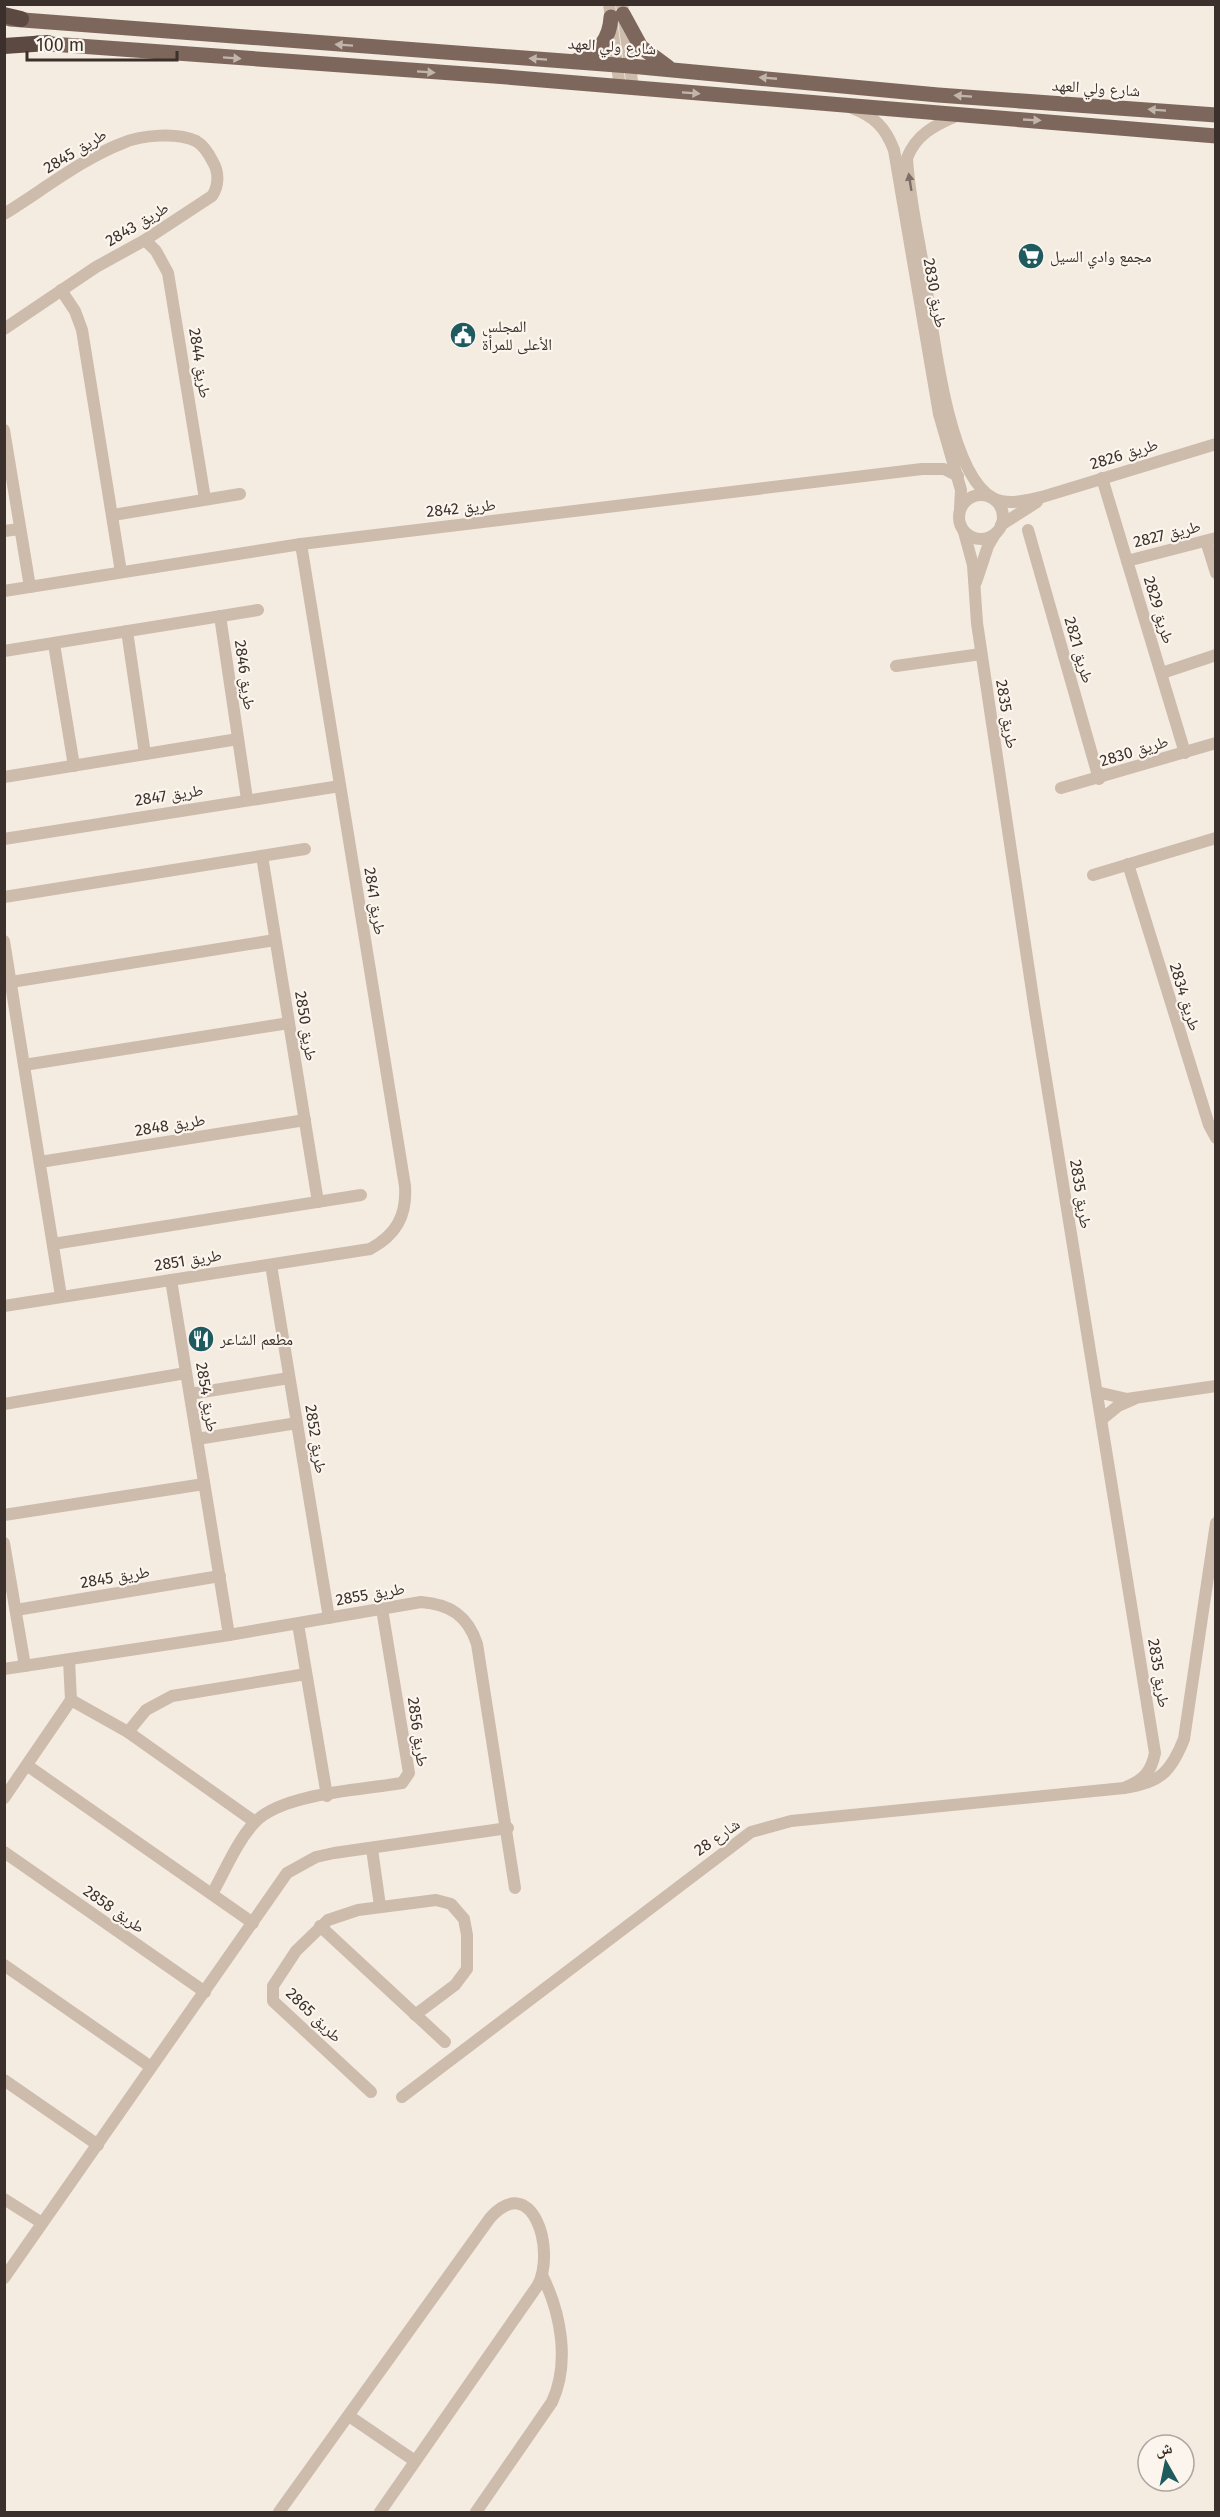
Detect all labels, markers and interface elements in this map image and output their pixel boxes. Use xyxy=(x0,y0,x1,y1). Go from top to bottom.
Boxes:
scale bar xyxy=(27,24,177,62)
street label: شارع ولي العهد xyxy=(567,33,657,62)
text: 100 m xyxy=(36,34,84,56)
one-way arrow xyxy=(334,40,353,50)
one-way arrow xyxy=(222,53,241,62)
one-way arrow xyxy=(529,54,548,64)
one-way arrow xyxy=(417,68,436,77)
one-way arrow xyxy=(759,73,778,83)
street label: شارع ولي العهد xyxy=(1051,75,1141,104)
one-way arrow xyxy=(682,88,701,98)
one-way arrow xyxy=(953,92,972,101)
one-way arrow xyxy=(1148,106,1167,115)
one-way arrow xyxy=(1023,116,1042,125)
street label: طريق 2845 xyxy=(40,125,110,178)
one-way arrow xyxy=(905,172,914,191)
street label: طريق 2843 xyxy=(102,198,172,251)
supermarket icon: مجمع وادي السيل xyxy=(1016,241,1046,271)
place label: مجمع وادي السيل xyxy=(1050,247,1152,269)
street label: طريق 2830 xyxy=(919,257,950,330)
place label: المجلس الأعلى للمرأة xyxy=(482,317,552,355)
public building icon: المجلس الأعلى للمرأة xyxy=(448,320,478,350)
street label: طريق 2844 xyxy=(184,327,215,400)
street label: طريق 2826 xyxy=(1088,435,1161,474)
street label: طريق 2842 xyxy=(425,495,497,522)
street label: طريق 2827 xyxy=(1131,516,1203,552)
street label: طريق 2829 xyxy=(1139,574,1178,646)
street label: طريق 2821 xyxy=(1060,615,1098,686)
street label: طريق 2846 xyxy=(230,639,259,712)
street label: طريق 2835 xyxy=(991,678,1022,750)
street label: طريق 2830 xyxy=(1097,732,1171,771)
street label: طريق 2847 xyxy=(133,780,205,811)
street label: طريق 2841 xyxy=(359,866,390,936)
street label: طريق 2834 xyxy=(1165,961,1204,1034)
street label: طريق 2850 xyxy=(290,990,321,1063)
street label: طريق 2848 xyxy=(133,1110,207,1141)
street label: طريق 2835 xyxy=(1065,1158,1096,1230)
street label: طريق 2851 xyxy=(153,1245,223,1276)
restaurant icon: مطعم الشاعر xyxy=(186,1324,216,1354)
place label: مطعم الشاعر xyxy=(219,1330,293,1350)
street label: طريق 2854 xyxy=(191,1361,222,1433)
street label: طريق 2852 xyxy=(300,1403,331,1475)
street label: طريق 2845 xyxy=(79,1562,151,1593)
street label: طريق 2855 xyxy=(334,1579,406,1610)
street label: طريق 2835 xyxy=(1143,1637,1174,1709)
street label: طريق 2856 xyxy=(403,1696,432,1768)
street label: شارع 28 xyxy=(690,1814,744,1860)
street label: طريق 2858 xyxy=(79,1881,148,1938)
street label: طريق 2865 xyxy=(281,1984,346,2047)
north arrow xyxy=(1136,2433,1196,2493)
text: ش xyxy=(1154,2438,1174,2459)

